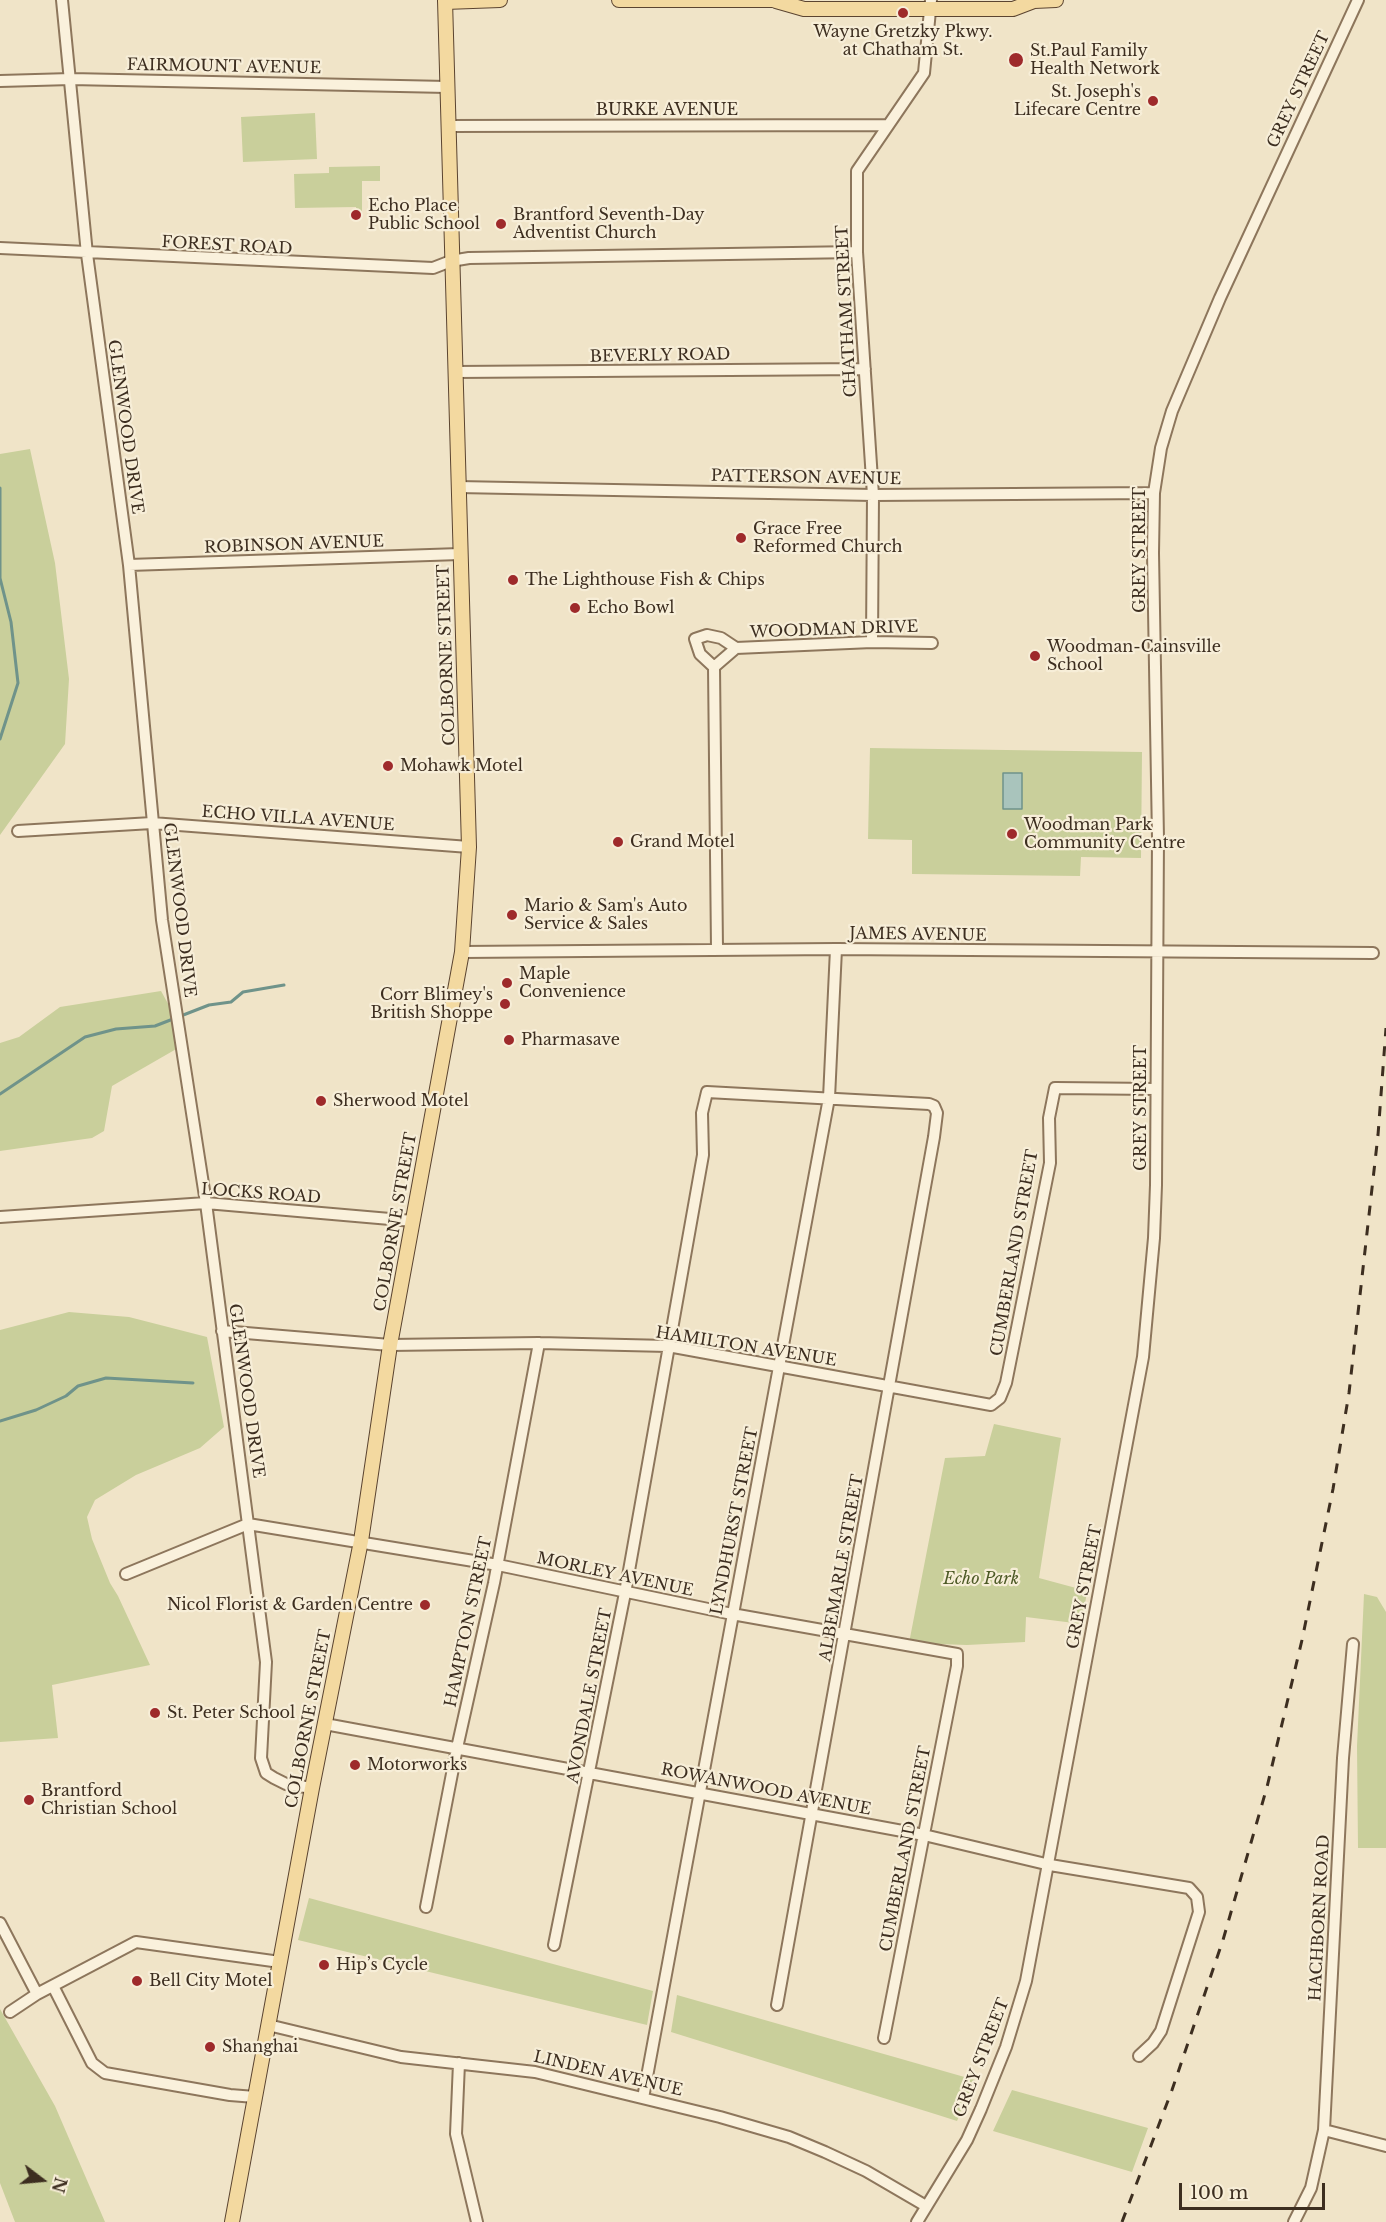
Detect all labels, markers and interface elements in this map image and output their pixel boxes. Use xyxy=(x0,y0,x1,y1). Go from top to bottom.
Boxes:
marker: Wayne Gretzky Pkwy. at Chatham St. xyxy=(896,6,910,20)
place label: Wayne Gretzky Pkwy. at Chatham St. xyxy=(813,22,993,60)
street label: GREY STREET xyxy=(1264,29,1334,151)
place label: St.Paul Family Health Network xyxy=(1030,41,1160,79)
marker: St.Paul Family Health Network xyxy=(1007,51,1025,69)
street label: FAIRMOUNT AVENUE xyxy=(127,56,321,78)
place label: St. Joseph's Lifecare Centre xyxy=(1014,82,1141,120)
marker: St. Joseph's Lifecare Centre xyxy=(1146,94,1160,108)
street label: BURKE AVENUE xyxy=(596,100,738,120)
place label: Echo Place Public School xyxy=(368,196,480,234)
place label: Brantford Seventh-Day Adventist Church xyxy=(513,205,705,243)
marker: Echo Place Public School xyxy=(349,208,363,222)
marker: Brantford Seventh-Day Adventist Church xyxy=(494,217,508,231)
street label: CHATHAM STREET xyxy=(833,224,861,398)
street label: FOREST ROAD xyxy=(161,233,293,259)
street label: GLENWOOD DRIVE xyxy=(103,338,147,516)
street label: BEVERLY ROAD xyxy=(589,345,731,367)
street label: PATTERSON AVENUE xyxy=(711,467,901,489)
street label: GREY STREET xyxy=(1130,487,1150,613)
place label: Grace Free Reformed Church xyxy=(753,519,902,557)
marker: Grace Free Reformed Church xyxy=(734,531,748,545)
street label: ROBINSON AVENUE xyxy=(204,532,384,558)
street label: COLBORNE STREET xyxy=(434,564,460,746)
place label: The Lighthouse Fish & Chips xyxy=(525,570,765,590)
marker: The Lighthouse Fish & Chips xyxy=(506,573,520,587)
place label: Echo Bowl xyxy=(587,598,674,618)
marker: Echo Bowl xyxy=(568,601,582,615)
street label: WOODMAN DRIVE xyxy=(749,617,919,643)
place label: Woodman-Cainsville School xyxy=(1047,637,1221,675)
marker: Woodman-Cainsville School xyxy=(1028,649,1042,663)
place label: Mohawk Motel xyxy=(400,756,523,776)
marker: Mohawk Motel xyxy=(381,759,395,773)
street label: ECHO VILLA AVENUE xyxy=(201,803,395,835)
place label: Woodman Park Community Centre xyxy=(1024,815,1185,853)
street label: GLENWOOD DRIVE xyxy=(159,821,199,999)
marker: Woodman Park Community Centre xyxy=(1005,827,1019,841)
place label: Grand Motel xyxy=(630,832,735,852)
marker: Grand Motel xyxy=(611,835,625,849)
place label: Mario & Sam's Auto Service & Sales xyxy=(524,896,688,934)
marker: Mario & Sam's Auto Service & Sales xyxy=(505,908,519,922)
street label: JAMES AVENUE xyxy=(849,924,987,946)
place label: Maple Convenience xyxy=(519,964,626,1002)
marker: Maple Convenience xyxy=(500,976,514,990)
place label: Corr Blimey's British Shoppe xyxy=(371,985,493,1023)
marker: Corr Blimey's British Shoppe xyxy=(498,997,512,1011)
place label: Pharmasave xyxy=(521,1030,620,1050)
marker: Pharmasave xyxy=(502,1033,516,1047)
street label: GREY STREET xyxy=(1131,1045,1151,1171)
place label: Sherwood Motel xyxy=(333,1091,469,1111)
marker: Sherwood Motel xyxy=(314,1094,328,1108)
street label: COLBORNE STREET xyxy=(371,1131,421,1313)
street label: CUMBERLAND STREET xyxy=(987,1148,1043,1358)
street label: LOCKS ROAD xyxy=(200,1180,322,1208)
street label: GLENWOOD DRIVE xyxy=(224,1302,268,1480)
street label: HAMILTON AVENUE xyxy=(654,1323,838,1371)
street label: LYNDHURST STREET xyxy=(707,1425,763,1617)
street label: ALBEMARLE STREET xyxy=(816,1473,868,1663)
street label: GREY STREET xyxy=(1064,1523,1106,1651)
street label: HAMPTON STREET xyxy=(442,1535,496,1709)
street label: MORLEY AVENUE xyxy=(535,1549,695,1601)
park label: Echo Park xyxy=(943,1569,1019,1589)
place label: Nicol Florist & Garden Centre xyxy=(167,1595,413,1615)
marker: Nicol Florist & Garden Centre xyxy=(418,1598,432,1612)
street label: AVONDALE STREET xyxy=(564,1607,616,1785)
street label: COLBORNE STREET xyxy=(282,1628,336,1810)
place label: St. Peter School xyxy=(167,1703,295,1723)
marker: St. Peter School xyxy=(148,1706,162,1720)
street label: CUMBERLAND STREET xyxy=(877,1744,935,1954)
place label: Motorworks xyxy=(367,1755,467,1775)
marker: Motorworks xyxy=(348,1758,362,1772)
street label: ROWANWOOD AVENUE xyxy=(659,1760,873,1820)
place label: Brantford Christian School xyxy=(41,1781,177,1819)
marker: Brantford Christian School xyxy=(22,1793,36,1807)
street label: HACHBORN ROAD xyxy=(1306,1834,1334,2002)
place label: Hip’s Cycle xyxy=(336,1955,428,1975)
marker: Hip’s Cycle xyxy=(317,1958,331,1972)
place label: Bell City Motel xyxy=(149,1971,272,1991)
marker: Bell City Motel xyxy=(130,1974,144,1988)
street label: GREY STREET xyxy=(950,1996,1014,2120)
place label: Shanghai xyxy=(222,2037,298,2057)
marker: Shanghai xyxy=(203,2040,217,2054)
street label: LINDEN AVENUE xyxy=(532,2048,684,2100)
north arrow xyxy=(12,2150,72,2210)
scale bar xyxy=(1182,2171,1328,2209)
text: N xyxy=(48,2175,71,2195)
text: 100 m xyxy=(1190,2182,1248,2204)

